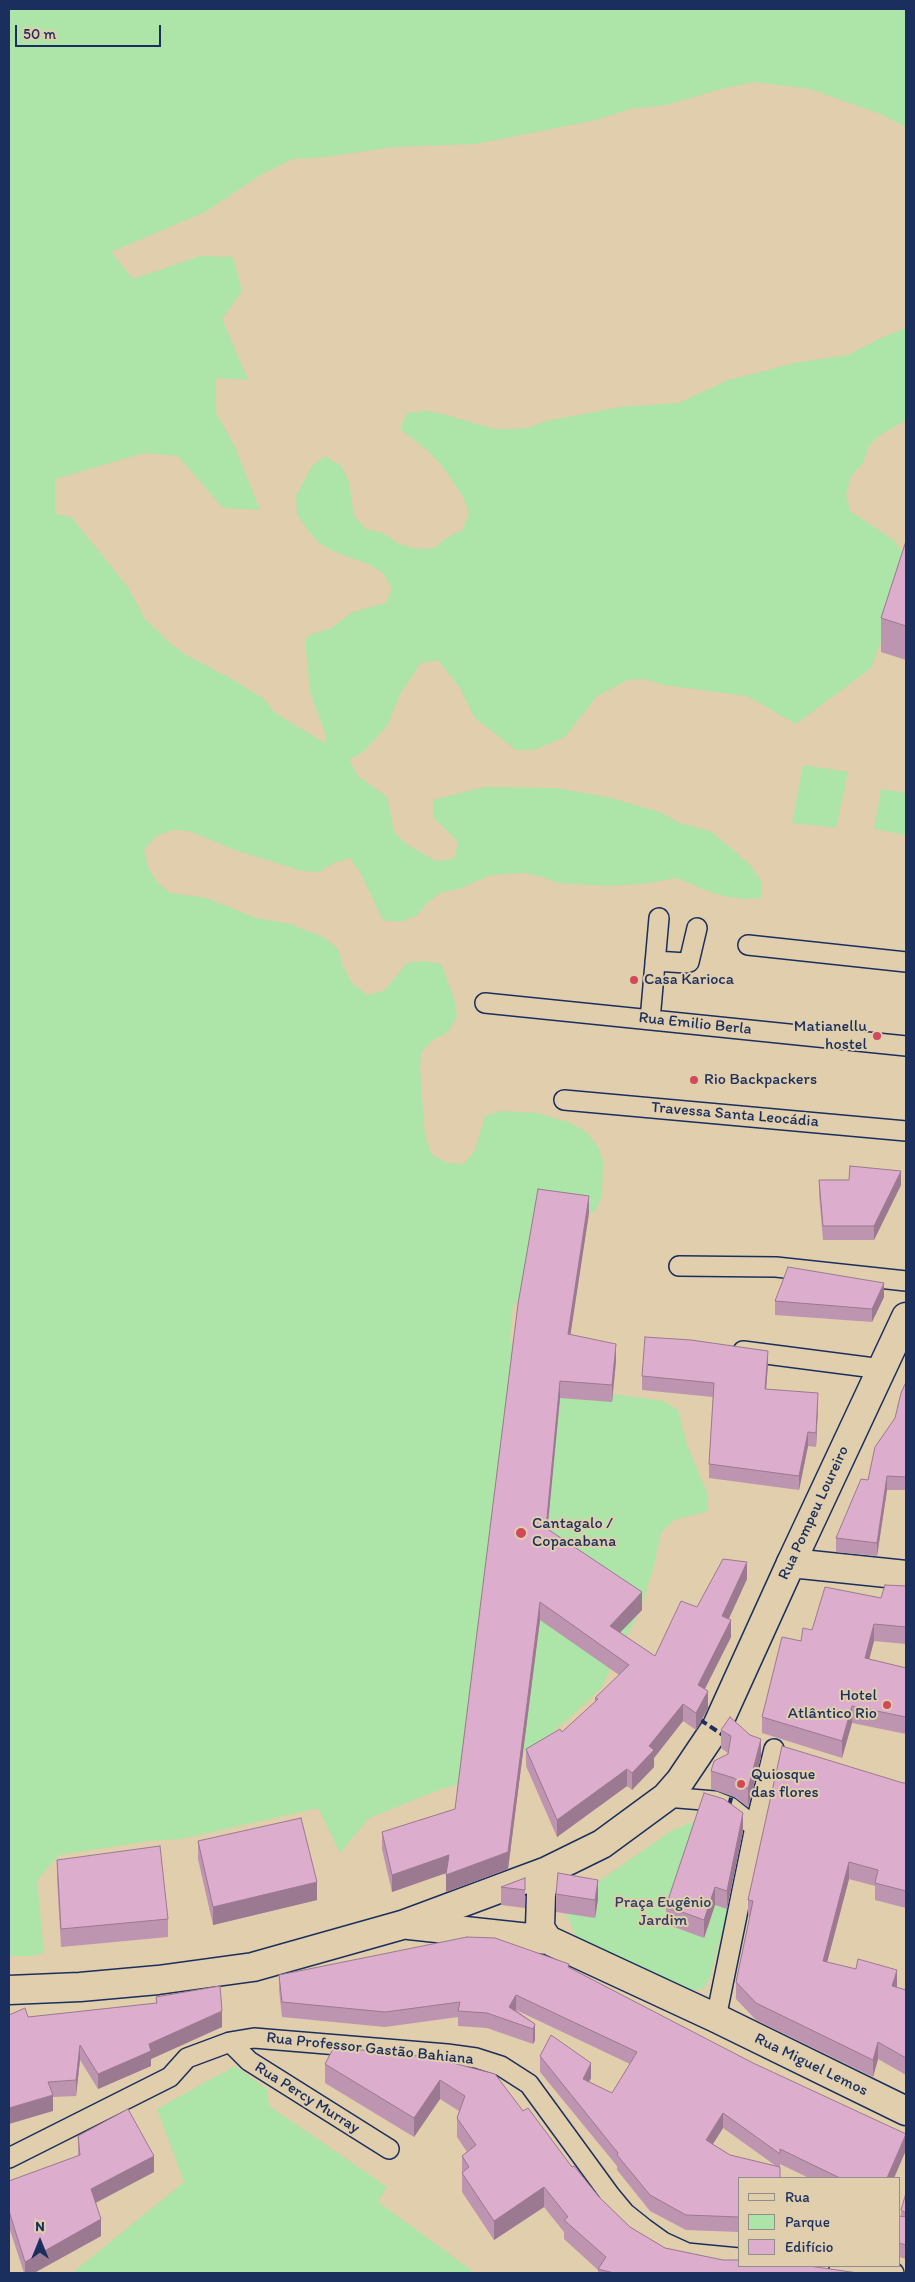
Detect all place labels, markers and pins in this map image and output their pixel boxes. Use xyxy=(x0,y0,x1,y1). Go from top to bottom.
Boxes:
place label: Casa Karioca xyxy=(644,970,734,990)
marker: Casa Karioca xyxy=(628,974,640,986)
place label: Matianellu hostel xyxy=(794,1017,867,1055)
marker: Matianellu hostel xyxy=(871,1030,883,1042)
place label: Rio Backpackers xyxy=(704,1070,817,1090)
marker: Rio Backpackers xyxy=(688,1074,700,1086)
place label: Cantagalo / Copacabana xyxy=(532,1514,616,1552)
marker: Cantagalo / Copacabana xyxy=(514,1526,528,1540)
place label: Hotel Atlântico Rio xyxy=(788,1686,877,1724)
marker: Hotel Atlântico Rio xyxy=(881,1699,893,1711)
place label: Quiosque das flores xyxy=(751,1765,819,1803)
marker: Quiosque das flores xyxy=(735,1778,747,1790)

